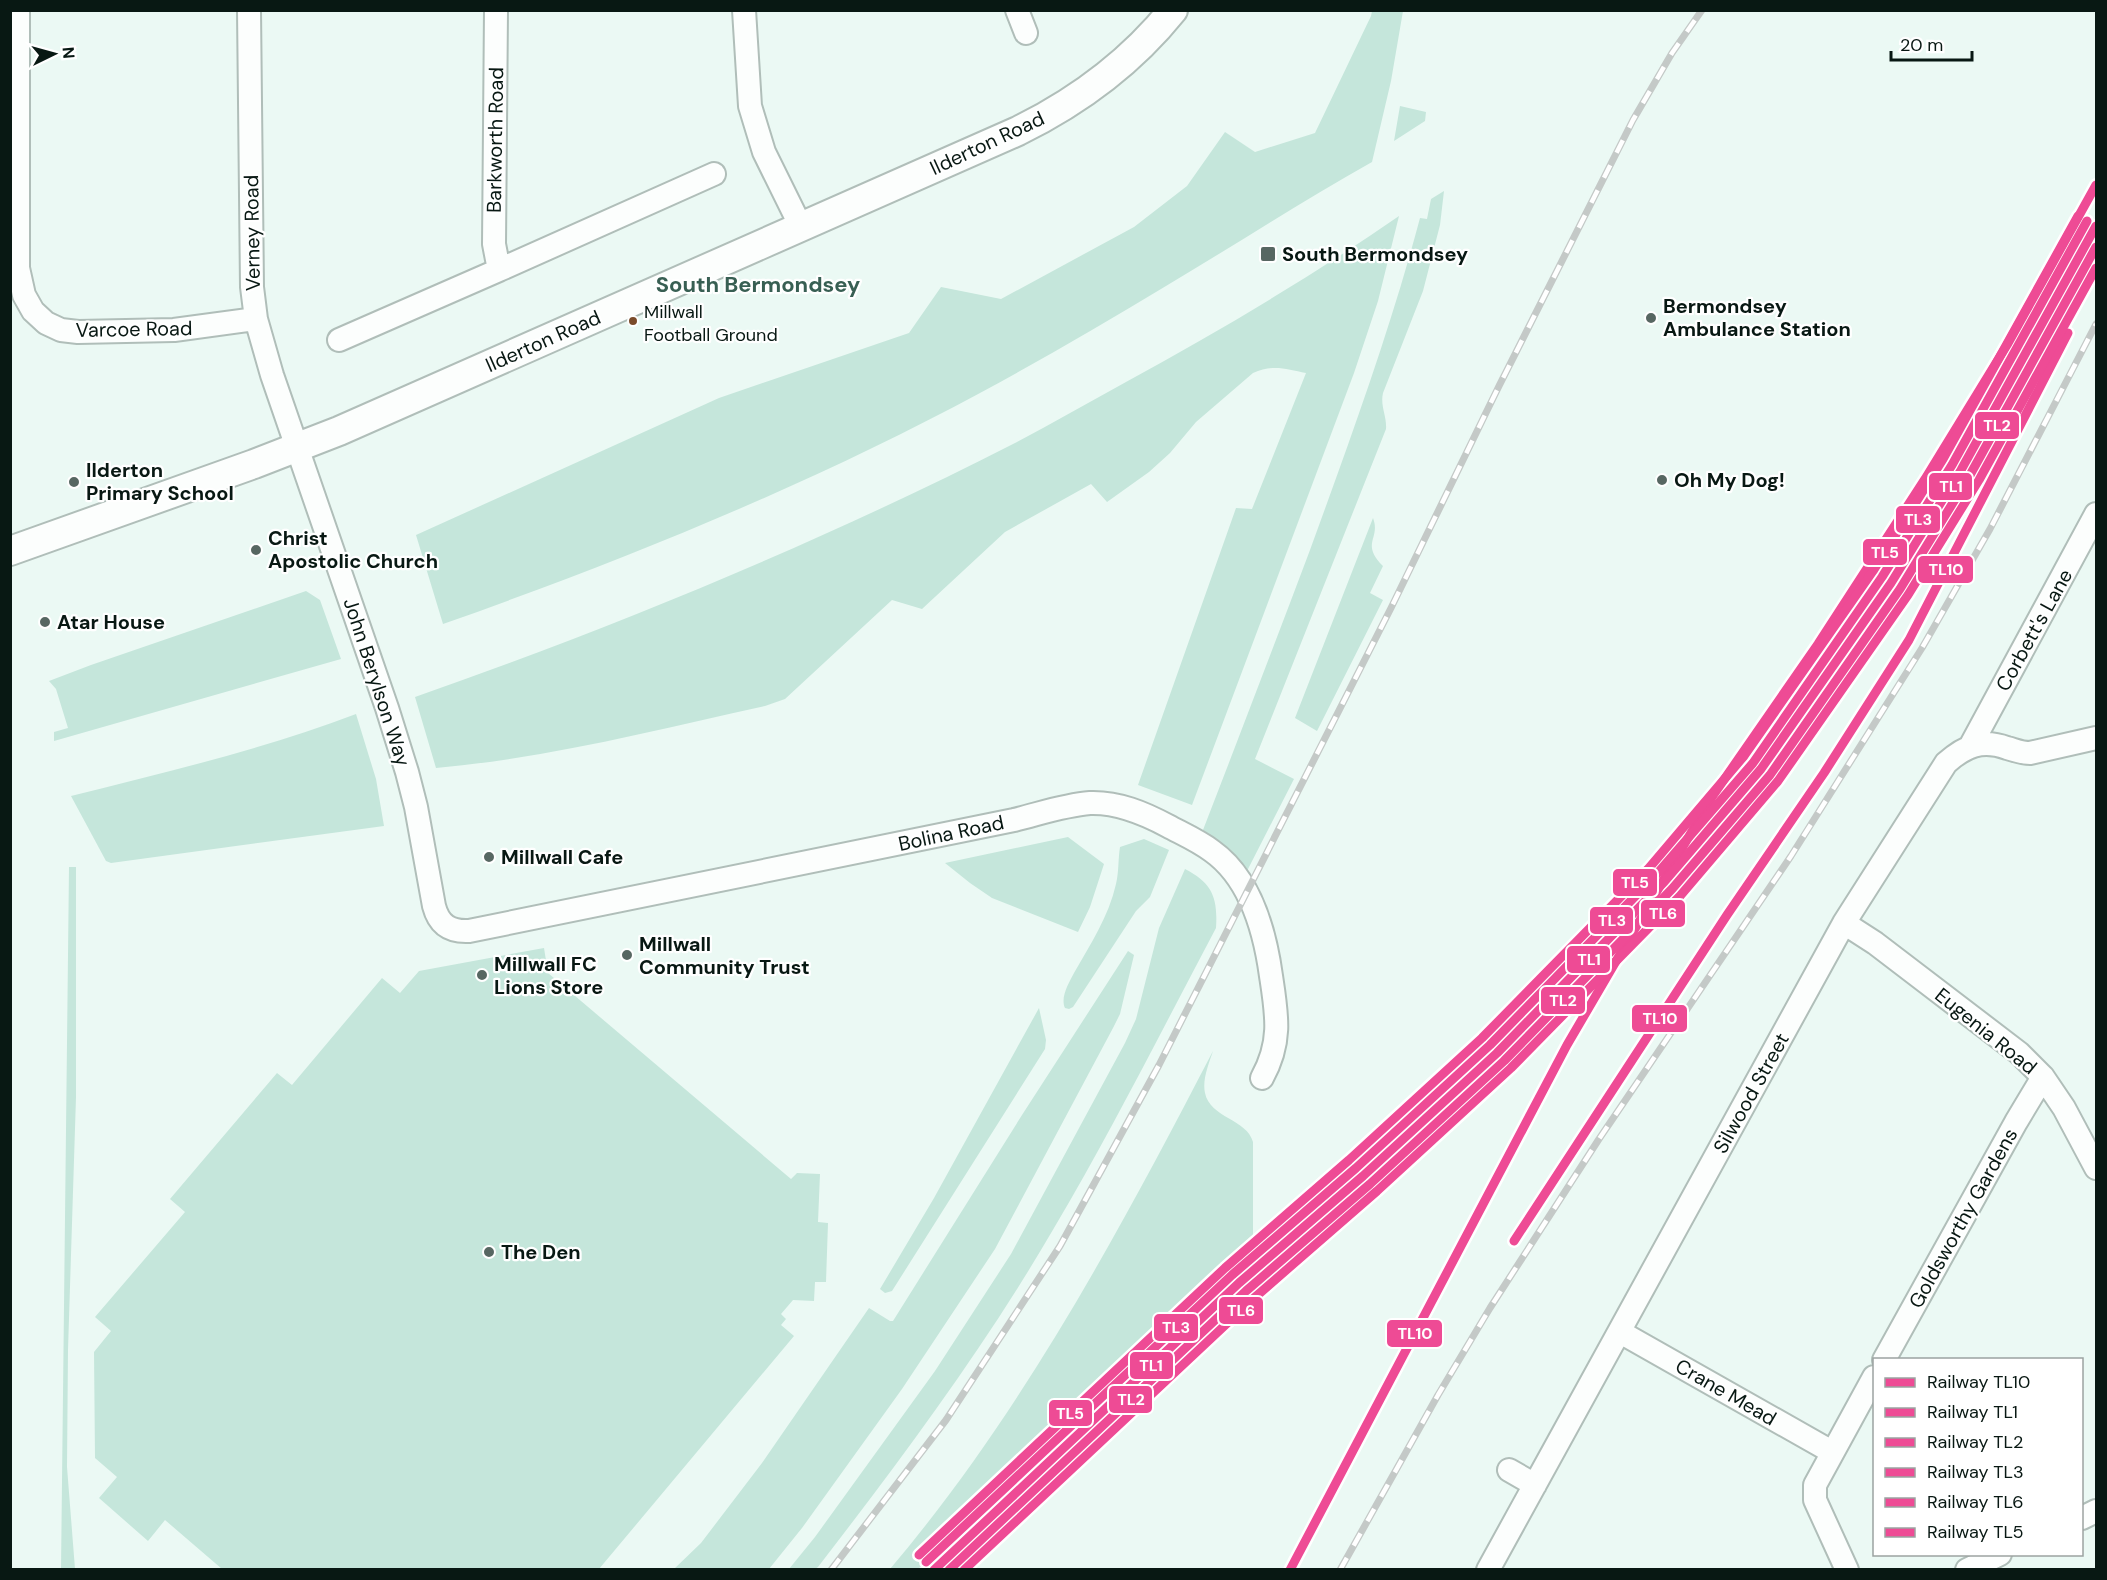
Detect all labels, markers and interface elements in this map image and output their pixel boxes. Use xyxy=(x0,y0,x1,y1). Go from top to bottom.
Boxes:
north arrow xyxy=(24,24,84,84)
scale bar xyxy=(1891,24,1972,62)
text: 20 m xyxy=(1900,33,1943,57)
text: N xyxy=(57,46,79,59)
street label: Barkworth Road xyxy=(481,67,509,213)
street label: Ilderton Road xyxy=(926,105,1048,181)
street label: Verney Road xyxy=(238,175,266,291)
place label: South Bermondsey xyxy=(1282,241,1468,267)
marker: South Bermondsey xyxy=(1259,245,1277,263)
district label: South Bermondsey xyxy=(656,270,860,299)
place label: Bermondsey Ambulance Station xyxy=(1663,293,1851,342)
place label: Millwall Football Ground xyxy=(644,300,778,347)
street label: Ilderton Road xyxy=(481,304,605,378)
marker: Bermondsey Ambulance Station xyxy=(1644,311,1658,325)
street label: Varcoe Road xyxy=(75,315,193,343)
marker: Millwall Football Ground xyxy=(627,315,639,327)
line badge: TL2 xyxy=(1974,411,2020,440)
text: TL2 xyxy=(1983,415,2011,436)
place label: Ilderton Primary School xyxy=(86,457,234,506)
place label: Oh My Dog! xyxy=(1674,467,1785,493)
line badge: TL1 xyxy=(1928,472,1973,501)
marker: Oh My Dog! xyxy=(1655,473,1669,487)
marker: Ilderton Primary School xyxy=(67,475,81,489)
text: TL1 xyxy=(1939,476,1963,497)
line badge: TL3 xyxy=(1895,505,1941,534)
text: TL3 xyxy=(1904,509,1932,530)
place label: Christ Apostolic Church xyxy=(268,525,438,574)
line badge: TL5 xyxy=(1862,538,1908,566)
text: TL5 xyxy=(1871,542,1899,563)
marker: Christ Apostolic Church xyxy=(249,543,263,557)
line badge: TL10 xyxy=(1917,555,1974,584)
text: TL10 xyxy=(1929,559,1964,580)
street label: Corbett's Lane xyxy=(1990,564,2078,696)
street label: John Berylson Way xyxy=(338,595,416,769)
place label: Atar House xyxy=(57,609,165,635)
marker: Atar House xyxy=(38,615,52,629)
street label: Bolina Road xyxy=(896,809,1006,857)
place label: Millwall Cafe xyxy=(501,844,623,870)
marker: Millwall Cafe xyxy=(482,850,496,864)
line badge: TL5 xyxy=(1612,868,1658,897)
text: TL5 xyxy=(1621,872,1649,893)
line badge: TL6 xyxy=(1640,899,1686,928)
text: TL6 xyxy=(1649,903,1677,924)
line badge: TL3 xyxy=(1589,906,1634,935)
text: TL3 xyxy=(1598,910,1626,931)
place label: Millwall Community Trust xyxy=(639,931,810,980)
line badge: TL1 xyxy=(1566,945,1611,974)
marker: Millwall Community Trust xyxy=(620,948,634,962)
text: TL1 xyxy=(1577,949,1601,970)
place label: Millwall FC Lions Store xyxy=(494,951,603,1000)
marker: Millwall FC Lions Store xyxy=(475,968,489,982)
street label: Eugenia Road xyxy=(1930,982,2042,1080)
line badge: TL2 xyxy=(1540,986,1586,1015)
text: TL2 xyxy=(1549,990,1577,1011)
line badge: TL10 xyxy=(1631,1004,1688,1033)
text: TL10 xyxy=(1643,1008,1678,1029)
street label: Silwood Street xyxy=(1707,1028,1795,1158)
street label: Goldsworthy Gardens xyxy=(1903,1123,2023,1313)
place label: The Den xyxy=(501,1239,581,1265)
marker: The Den xyxy=(482,1245,496,1259)
line badge: TL6 xyxy=(1218,1296,1264,1325)
text: TL6 xyxy=(1227,1300,1255,1321)
line badge: TL3 xyxy=(1153,1313,1199,1342)
text: TL3 xyxy=(1162,1317,1190,1338)
line badge: TL10 xyxy=(1386,1319,1443,1348)
text: TL10 xyxy=(1398,1323,1433,1344)
line badge: TL1 xyxy=(1129,1351,1174,1380)
street label: Crane Mead xyxy=(1671,1353,1781,1431)
text: TL1 xyxy=(1139,1355,1163,1376)
legend xyxy=(1873,1358,2083,1556)
text: Railway TL10 xyxy=(1927,1370,2030,1394)
line badge: TL2 xyxy=(1108,1385,1153,1414)
text: TL2 xyxy=(1117,1389,1145,1410)
line badge: TL5 xyxy=(1048,1399,1093,1427)
text: Railway TL1 xyxy=(1927,1400,2018,1424)
text: TL5 xyxy=(1056,1403,1084,1424)
text: Railway TL2 xyxy=(1927,1430,2023,1454)
text: Railway TL3 xyxy=(1927,1460,2024,1484)
text: Railway TL6 xyxy=(1927,1490,2024,1514)
text: Railway TL5 xyxy=(1927,1520,2023,1544)

